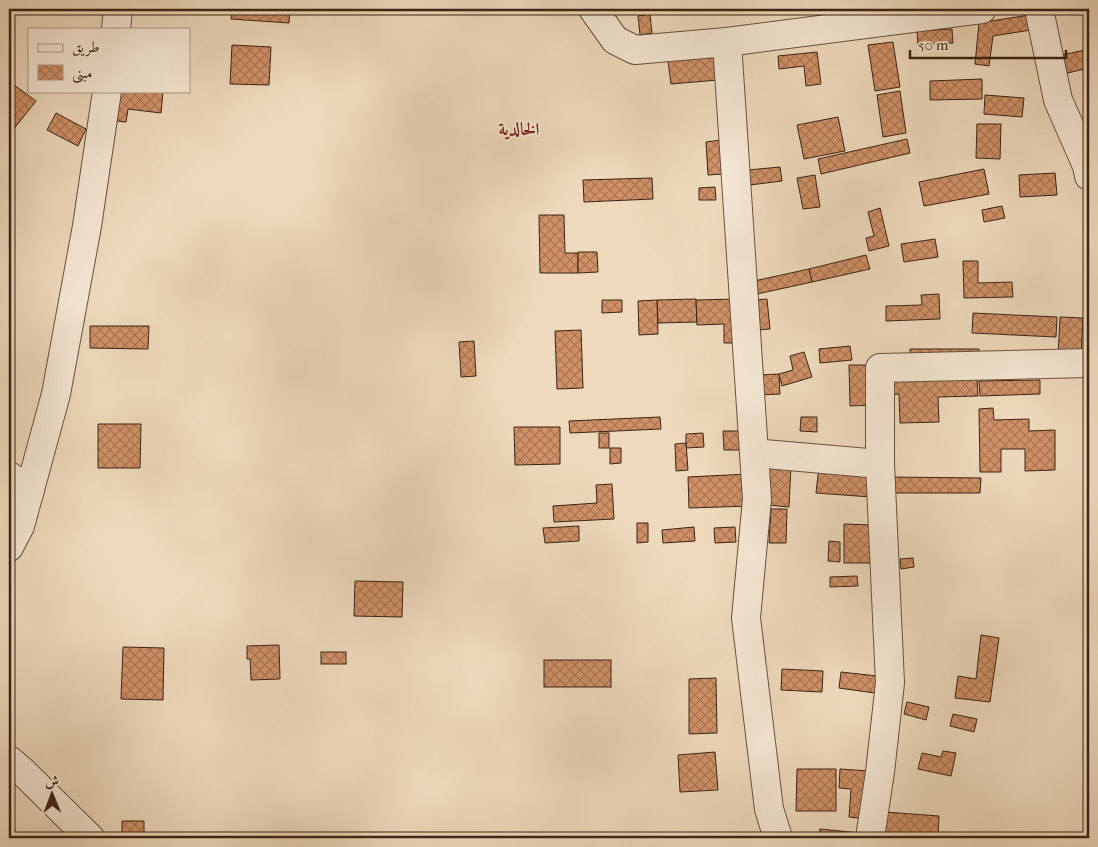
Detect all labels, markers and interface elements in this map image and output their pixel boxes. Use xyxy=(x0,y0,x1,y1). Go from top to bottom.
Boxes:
legend xyxy=(28,28,190,92)
scale bar xyxy=(910,28,1067,60)
text: 50 m xyxy=(918,36,949,54)
text: طريق xyxy=(72,38,99,57)
text: مبنى xyxy=(72,64,92,84)
district label: الخالدية xyxy=(499,119,540,140)
north arrow xyxy=(28,770,78,820)
text: ش xyxy=(45,773,59,790)

